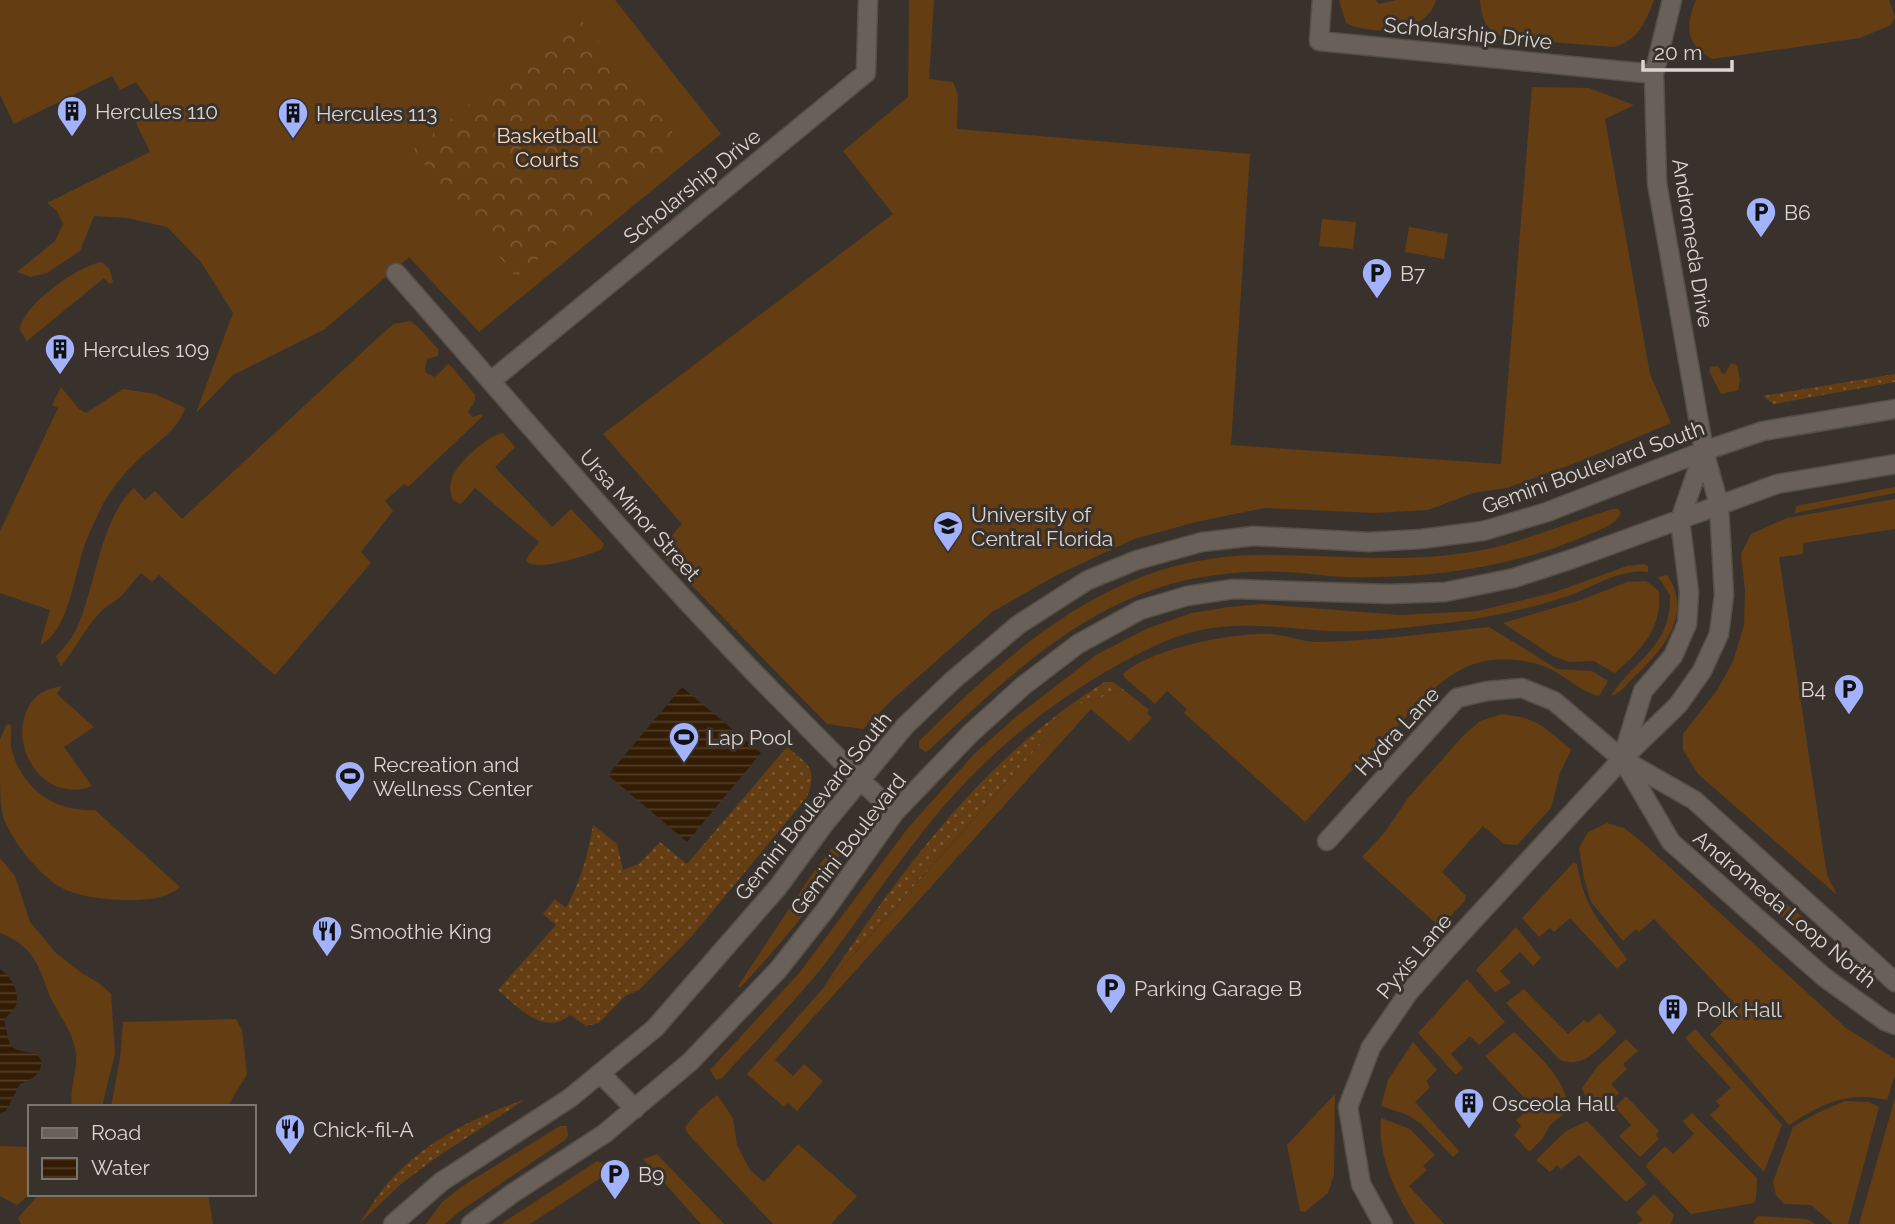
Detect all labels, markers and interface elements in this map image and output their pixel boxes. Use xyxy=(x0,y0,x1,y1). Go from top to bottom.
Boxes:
street label: Scholarship Drive xyxy=(1383,12,1553,54)
scale bar xyxy=(1643,28,1732,72)
text: 20 m xyxy=(1654,40,1702,65)
building icon: Hercules 110 xyxy=(55,94,89,138)
building icon: Hercules 113 xyxy=(276,96,310,140)
place label: Hercules 110 xyxy=(95,99,218,124)
place label: Hercules 113 xyxy=(316,101,437,126)
park label: Basketball Courts xyxy=(496,123,598,172)
street label: Scholarship Drive xyxy=(618,123,766,249)
street label: Andromeda Drive xyxy=(1667,157,1719,329)
parking icon: B6 xyxy=(1744,195,1778,239)
place label: B6 xyxy=(1784,200,1811,225)
parking icon: B7 xyxy=(1360,256,1394,300)
place label: B7 xyxy=(1400,261,1426,286)
building icon: Hercules 109 xyxy=(43,332,77,376)
place label: Hercules 109 xyxy=(83,337,209,362)
street label: Gemini Boulevard South xyxy=(1478,415,1708,519)
street label: Ursa Minor Street xyxy=(574,444,706,586)
place label: University of Central Florida xyxy=(971,502,1113,551)
school or university icon: University of Central Florida xyxy=(931,509,965,553)
parking icon: B4 xyxy=(1832,672,1866,716)
place label: B4 xyxy=(1801,677,1826,702)
street label: Hydra Lane xyxy=(1350,682,1444,780)
street label: Gemini Boulevard South xyxy=(729,707,897,905)
sports icon: Lap Pool xyxy=(667,720,701,764)
place label: Lap Pool xyxy=(707,725,793,750)
place label: Recreation and Wellness Center xyxy=(373,752,534,801)
sports icon: Recreation and Wellness Center xyxy=(333,759,367,803)
street label: Gemini Boulevard xyxy=(785,768,911,920)
street label: Andromeda Loop North xyxy=(1688,825,1882,993)
street label: Pyxis Lane xyxy=(1371,908,1457,1004)
restaurant icon: Smoothie King xyxy=(310,914,344,958)
place label: Smoothie King xyxy=(350,919,492,944)
parking icon: Parking Garage B xyxy=(1094,971,1128,1015)
place label: Parking Garage B xyxy=(1134,976,1302,1001)
building icon: Polk Hall xyxy=(1656,992,1690,1036)
place label: Polk Hall xyxy=(1696,997,1782,1022)
building icon: Osceola Hall xyxy=(1452,1086,1486,1130)
place label: Osceola Hall xyxy=(1492,1091,1615,1116)
legend xyxy=(28,1105,256,1196)
restaurant icon: Chick-fil-A xyxy=(273,1112,307,1156)
place label: Chick-fil-A xyxy=(313,1117,414,1142)
text: Road xyxy=(91,1120,141,1145)
text: Water xyxy=(91,1155,150,1180)
parking icon: B9 xyxy=(598,1157,632,1201)
place label: B9 xyxy=(638,1162,664,1187)

